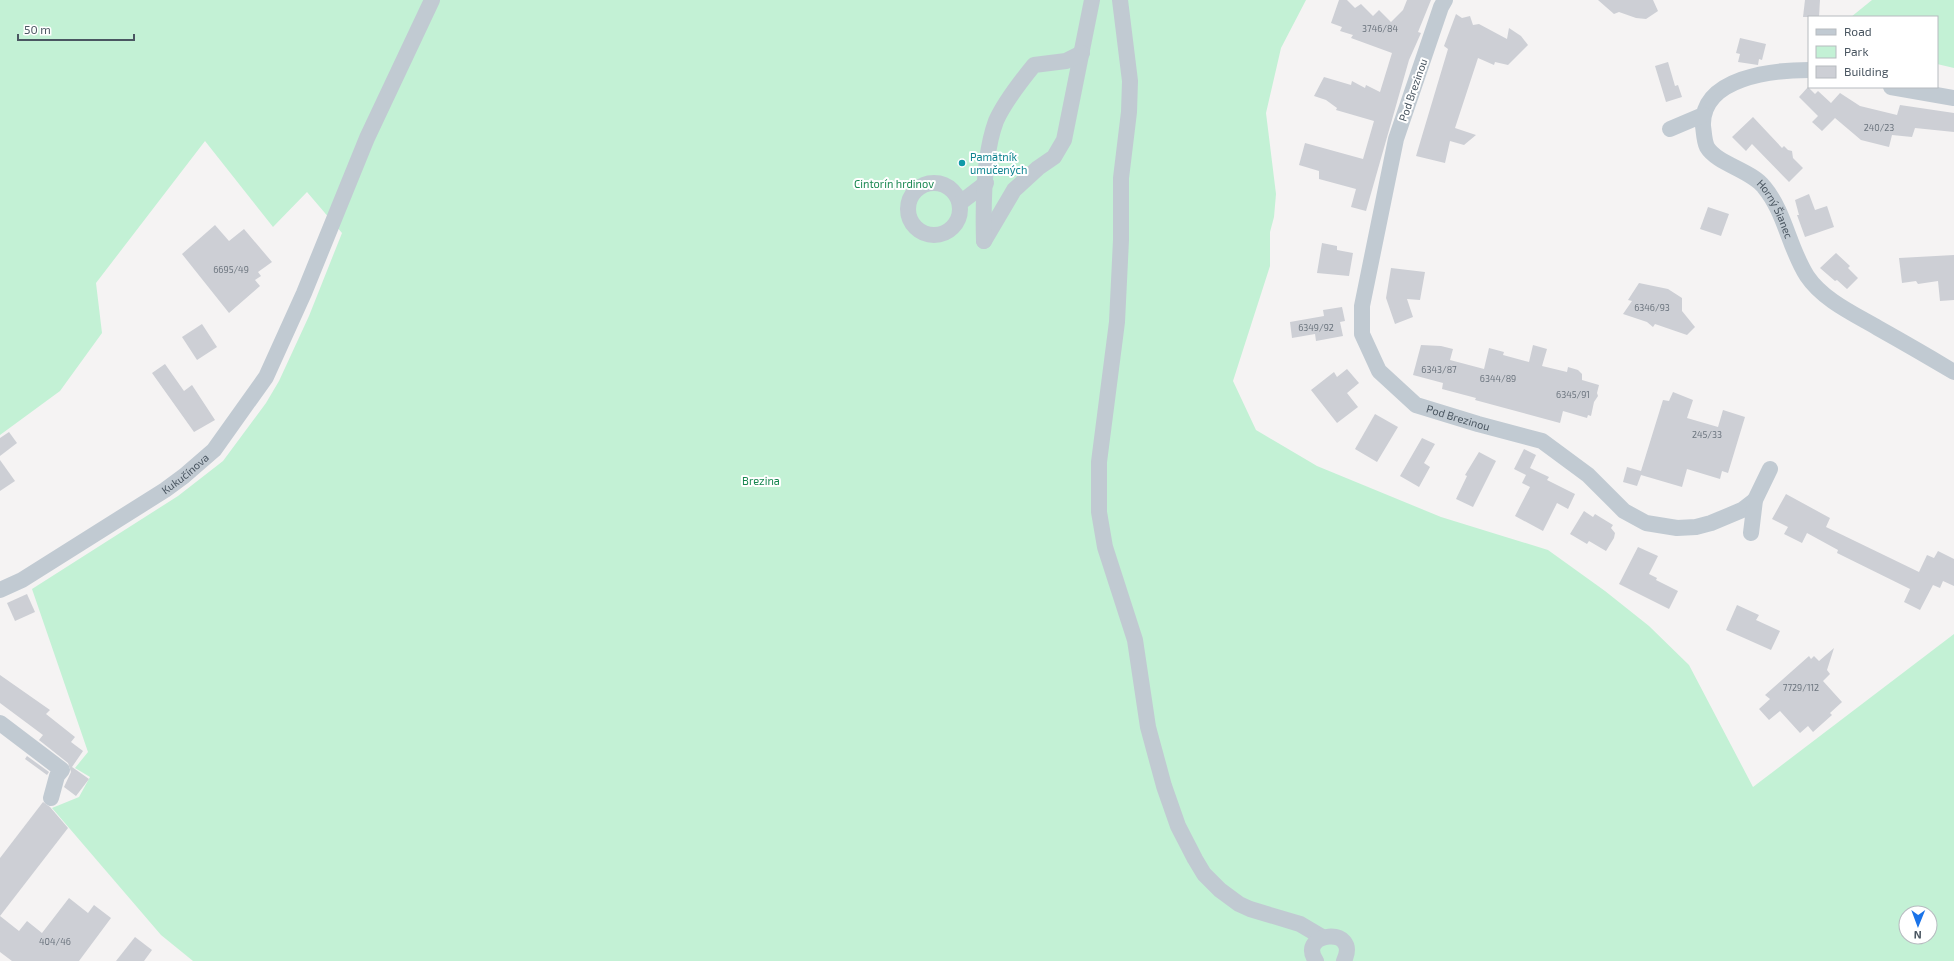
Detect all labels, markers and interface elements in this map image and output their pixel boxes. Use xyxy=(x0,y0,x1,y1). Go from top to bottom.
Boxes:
scale bar xyxy=(18,16,134,42)
legend xyxy=(1808,16,1938,88)
text: 50 m xyxy=(24,22,51,36)
house number: 3746/84 xyxy=(1362,23,1398,34)
text: Road xyxy=(1844,24,1872,38)
text: Park xyxy=(1844,44,1869,58)
street label: Pod Brezinou xyxy=(1396,57,1429,123)
text: Building xyxy=(1844,64,1889,78)
house number: 240/23 xyxy=(1864,122,1894,133)
place label: Pamätník umučených xyxy=(970,150,1027,176)
marker: Pamätník umučených xyxy=(957,158,967,168)
street label: Horný Šianec xyxy=(1754,176,1796,240)
park label: Cintorín hrdinov xyxy=(854,177,934,190)
house number: 6695/49 xyxy=(213,264,249,275)
house number: 6346/93 xyxy=(1634,302,1670,313)
house number: 6349/92 xyxy=(1298,322,1334,333)
house number: 6343/87 xyxy=(1421,364,1457,375)
house number: 6344/89 xyxy=(1480,373,1516,384)
house number: 6345/91 xyxy=(1556,389,1590,400)
street label: Pod Brezinou xyxy=(1425,402,1492,433)
house number: 245/33 xyxy=(1692,429,1722,440)
street label: Kukučínova xyxy=(159,450,211,496)
park label: Brezina xyxy=(742,474,780,487)
house number: 7729/112 xyxy=(1783,682,1819,693)
north arrow xyxy=(1898,905,1938,945)
text: N xyxy=(1914,929,1922,942)
house number: 404/46 xyxy=(39,936,71,947)

